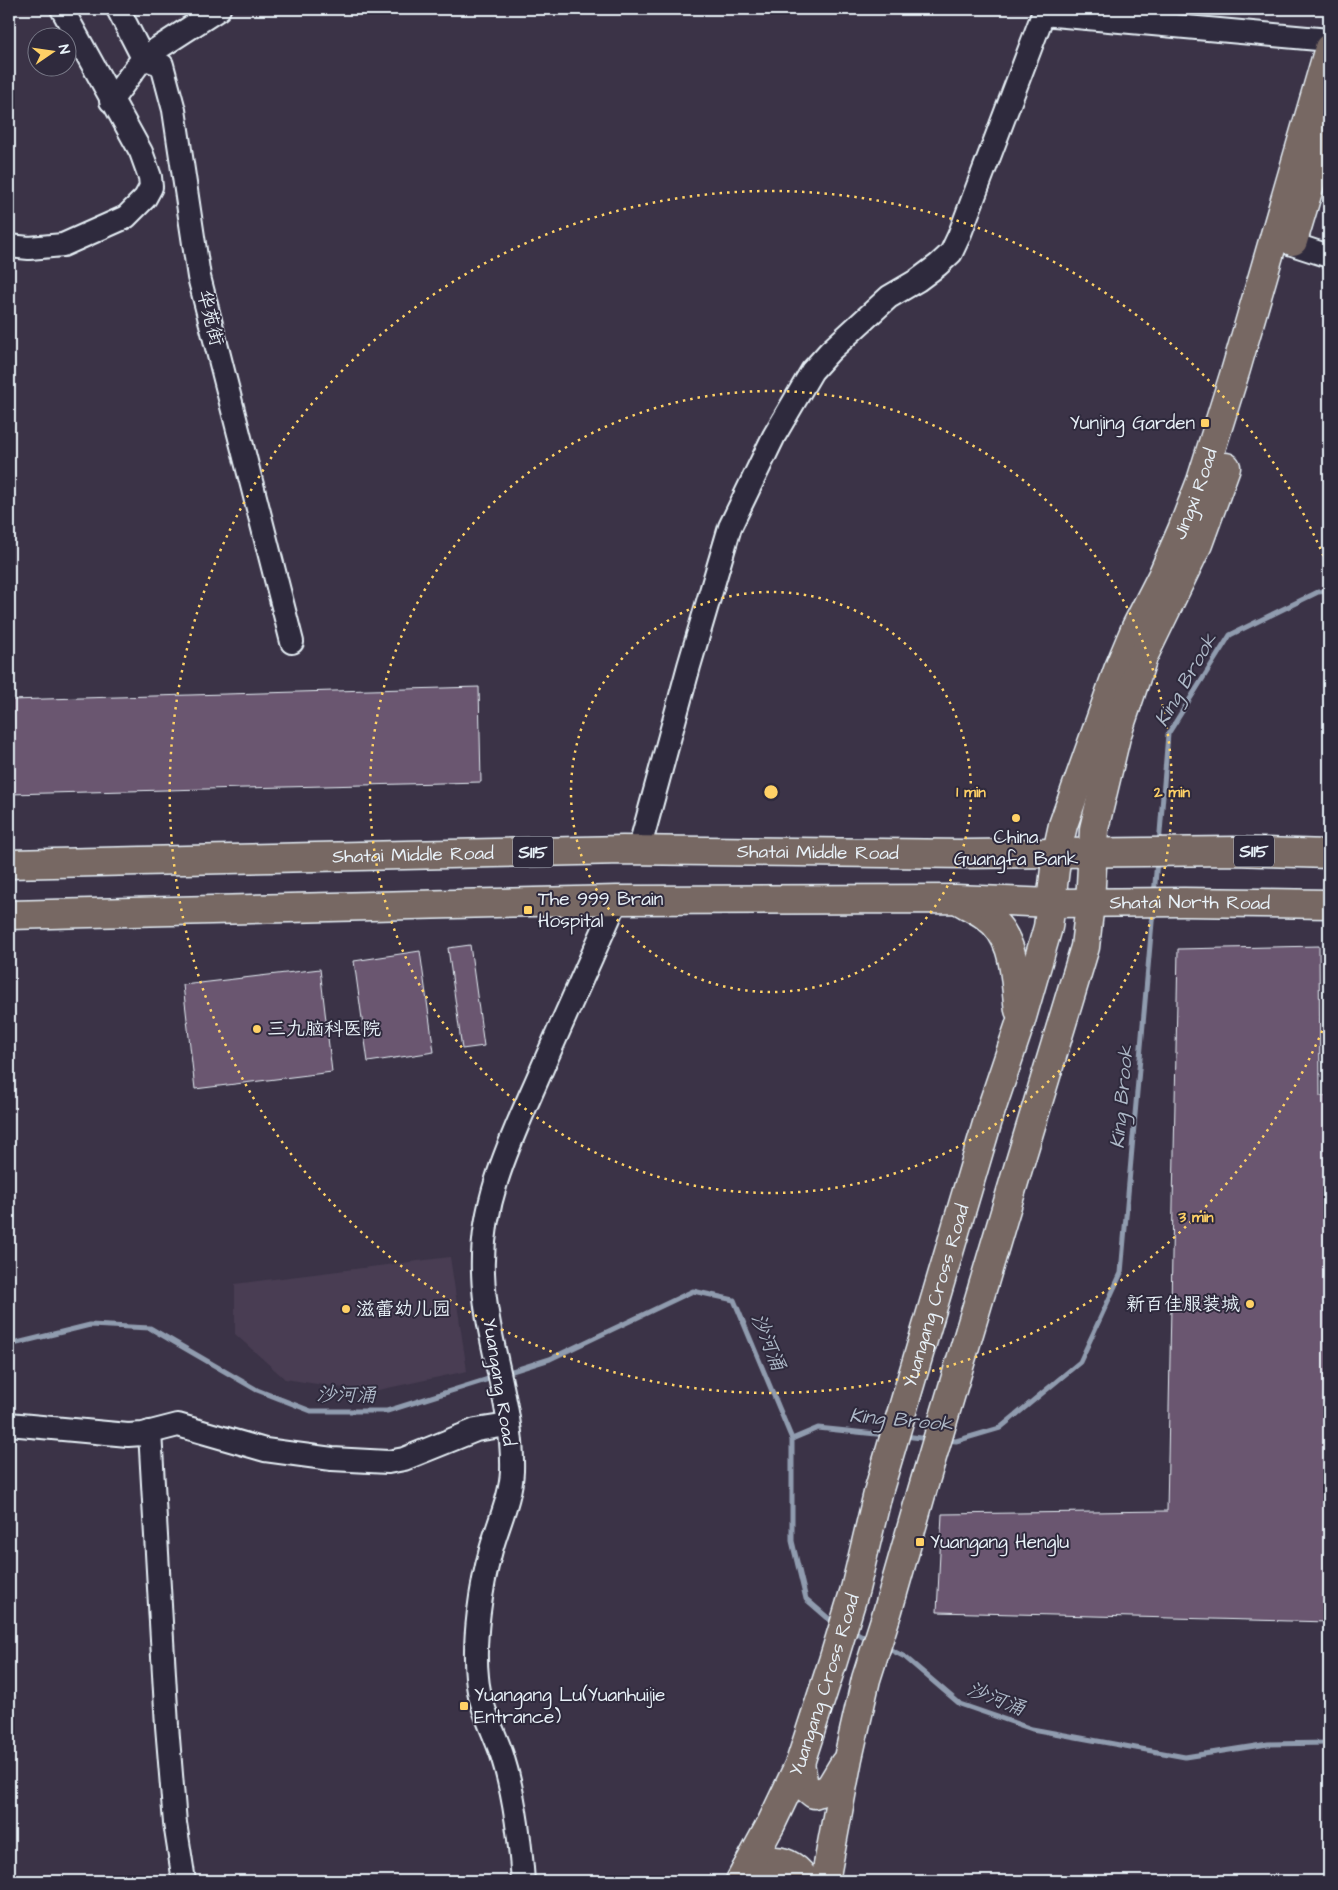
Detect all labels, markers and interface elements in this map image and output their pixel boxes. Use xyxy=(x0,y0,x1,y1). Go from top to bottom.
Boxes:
north arrow xyxy=(28,28,78,78)
text: N xyxy=(53,43,74,56)
street label: 华苑街 xyxy=(190,287,230,349)
place label: Yunjing Garden xyxy=(1070,410,1195,438)
marker: Yunjing Garden xyxy=(1199,417,1211,429)
street label: Jingxi Road xyxy=(1166,445,1224,544)
water label: King Brook xyxy=(1148,628,1225,732)
text: 1 min xyxy=(956,782,986,803)
text: 2 min xyxy=(1153,782,1191,803)
centre of rings xyxy=(762,783,780,801)
marker: China Guangfa Bank xyxy=(1010,812,1022,824)
place label: China Guangfa Bank xyxy=(954,824,1079,874)
road number: S115 xyxy=(513,836,553,868)
road number: S115 xyxy=(1234,836,1274,866)
street label: Shatai Middle Road xyxy=(737,838,899,867)
street label: Shatai Middle Road xyxy=(332,839,494,870)
place label: The 999 Brain Hospital xyxy=(538,886,663,935)
street label: Shatai North Road xyxy=(1109,888,1270,917)
marker: The 999 Brain Hospital xyxy=(522,904,534,916)
place label: 三九脑科医院 xyxy=(267,1016,381,1043)
marker: 三九脑科医院 xyxy=(251,1023,263,1035)
water label: King Brook xyxy=(1104,1044,1142,1150)
street label: Yuangang Cross Road xyxy=(896,1201,976,1391)
text: 3 min xyxy=(1177,1207,1214,1228)
place label: 新百佳服装城 xyxy=(1126,1291,1240,1318)
place label: 滋蕾幼儿园 xyxy=(356,1296,451,1323)
marker: 新百佳服装城 xyxy=(1244,1298,1256,1310)
marker: 滋蕾幼儿园 xyxy=(340,1303,352,1315)
water label: 沙河涌 xyxy=(744,1309,793,1376)
street label: Yuangang Road xyxy=(475,1316,522,1448)
water label: 沙河涌 xyxy=(316,1380,377,1410)
water label: King Brook xyxy=(848,1402,954,1440)
place label: Yuangang Henglu xyxy=(930,1529,1069,1557)
marker: Yuangang Henglu xyxy=(914,1536,926,1548)
street label: Yuangang Cross Road xyxy=(782,1590,866,1781)
water label: 沙河涌 xyxy=(963,1675,1030,1723)
place label: Yuangang Lu(Yuanhuijie Entrance) xyxy=(474,1682,665,1731)
marker: Yuangang Lu(Yuanhuijie Entrance) xyxy=(458,1700,470,1712)

